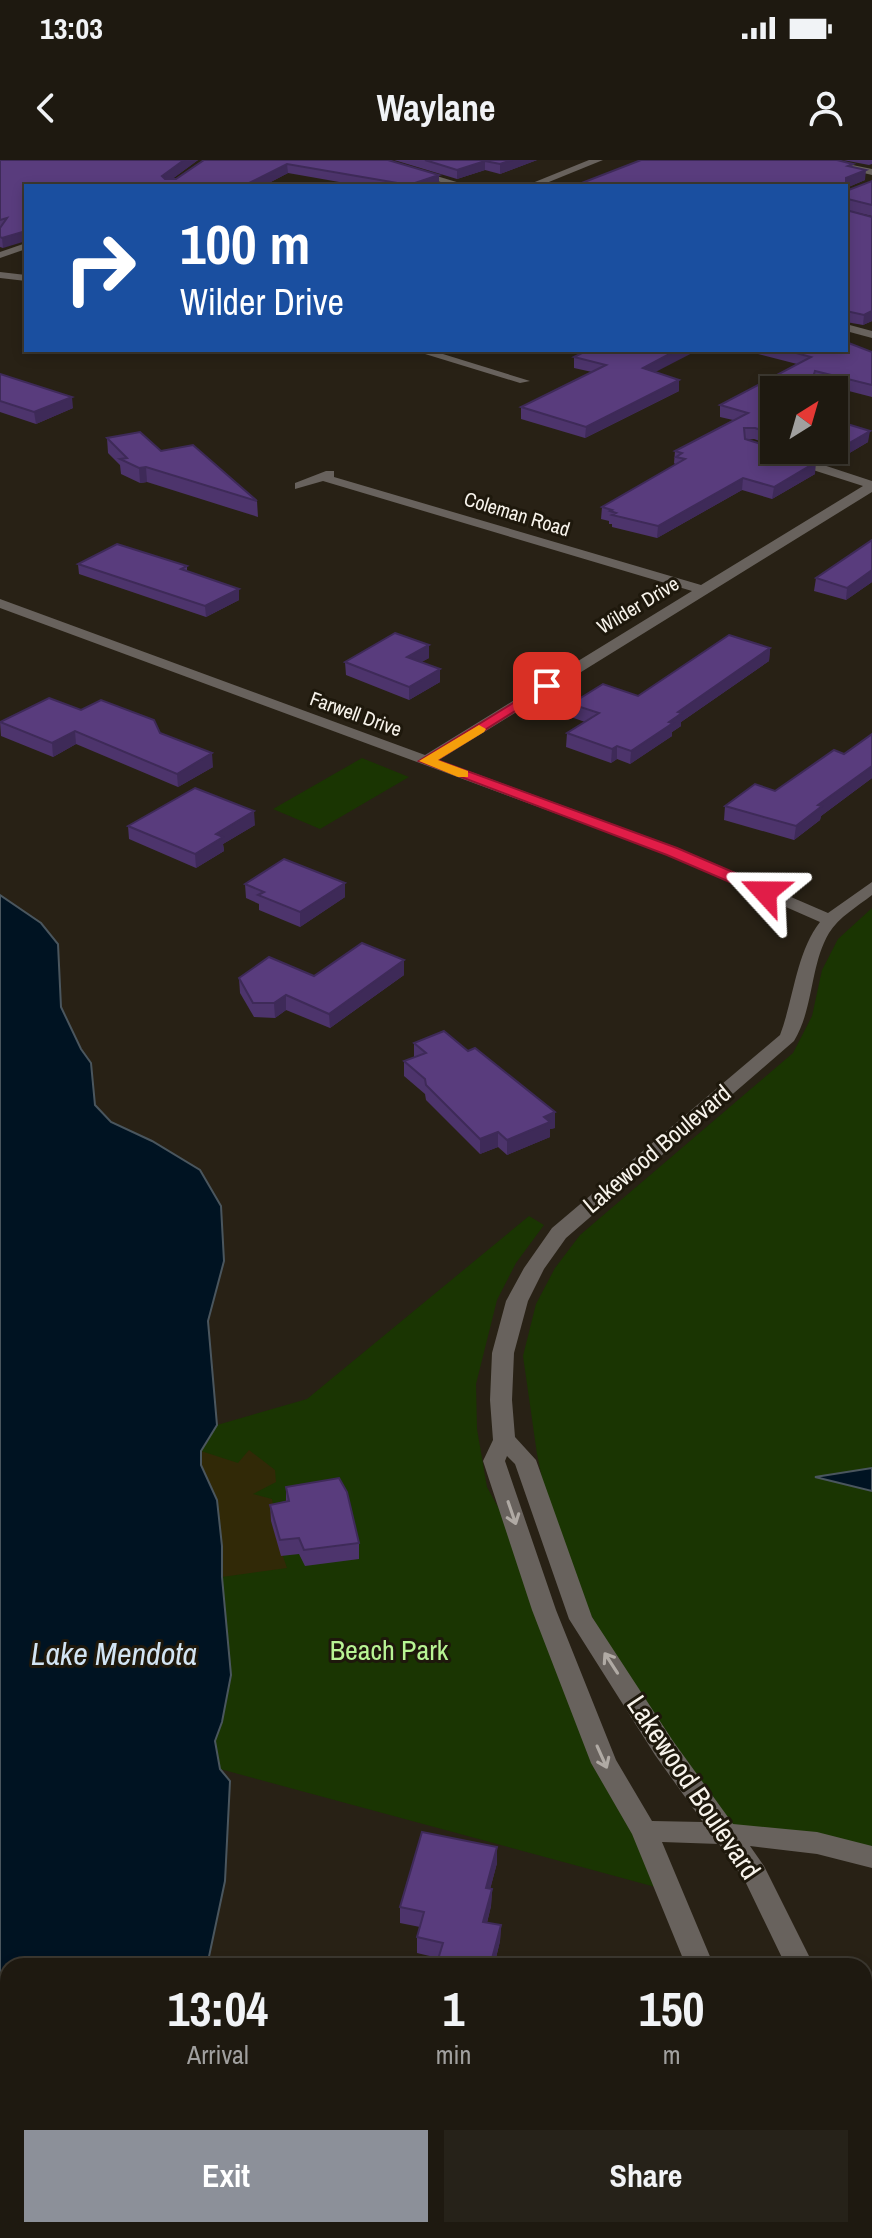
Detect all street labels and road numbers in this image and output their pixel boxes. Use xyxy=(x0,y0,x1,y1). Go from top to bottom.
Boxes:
street label: Coleman Road xyxy=(461,485,573,542)
street label: Wilder Drive xyxy=(592,570,684,640)
street label: Farwell Drive xyxy=(307,684,406,743)
street label: Lakewood Boulevard xyxy=(576,1077,737,1220)
street label: Lakewood Boulevard xyxy=(618,1687,770,1887)

